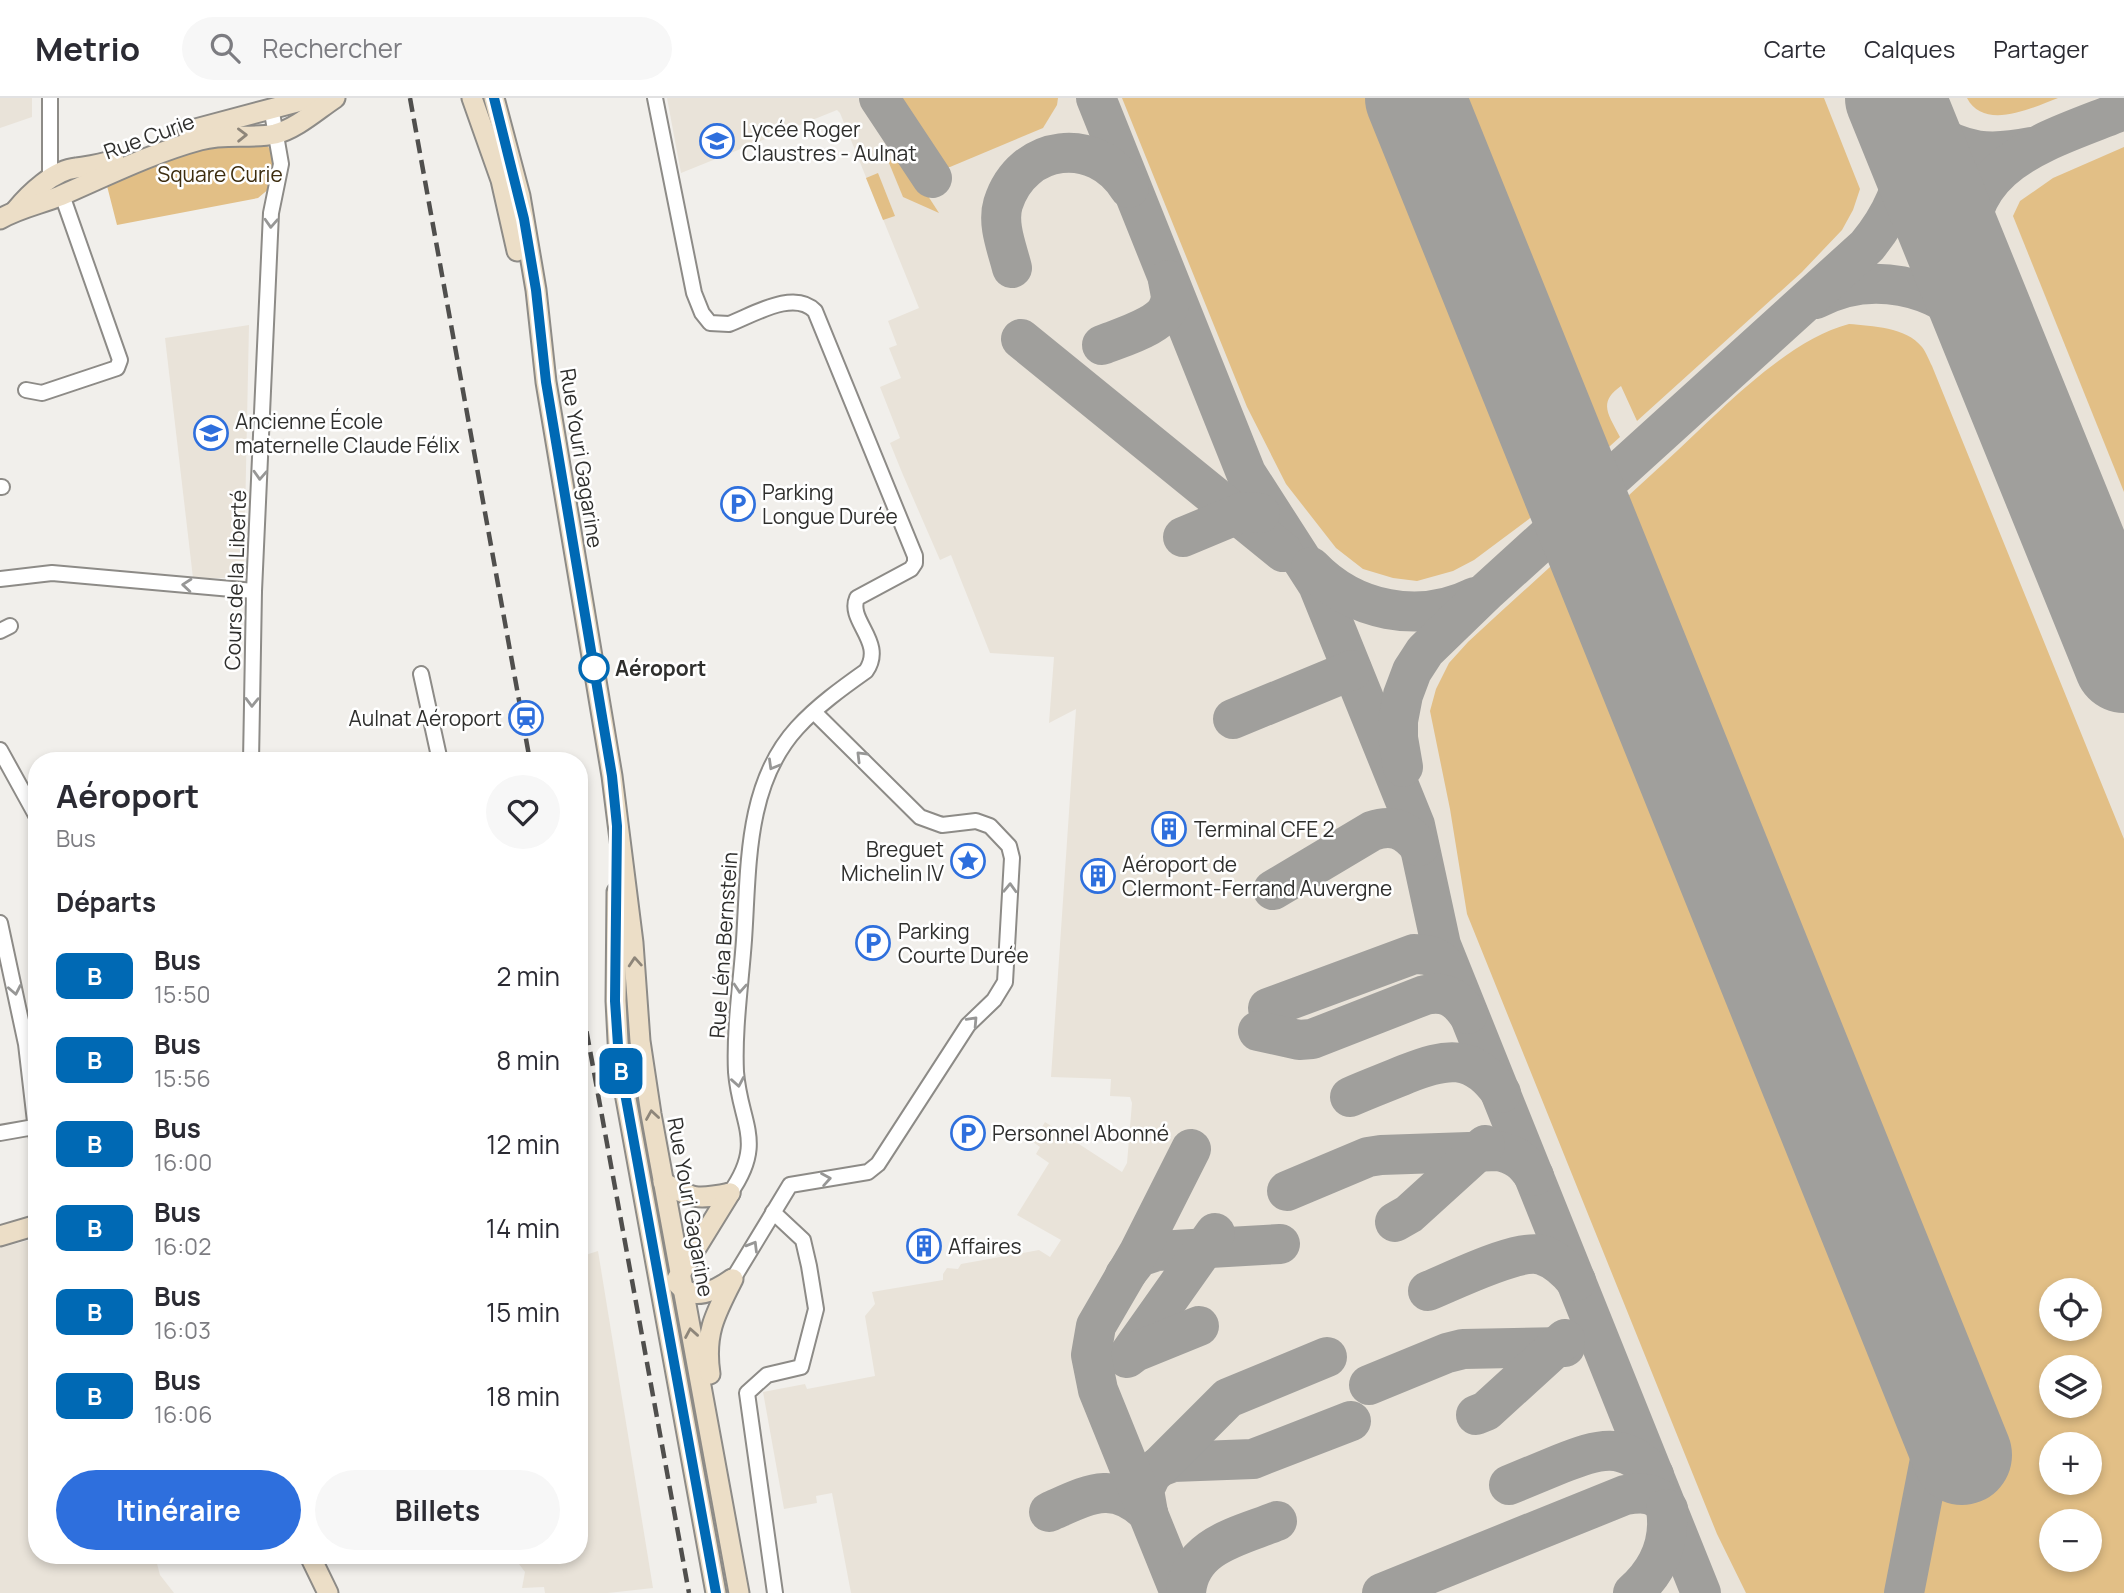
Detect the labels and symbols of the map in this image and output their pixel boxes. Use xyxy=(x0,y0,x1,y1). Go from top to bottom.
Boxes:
street label: Rue Curie xyxy=(100,107,198,165)
place label: Lycée Roger Claustres - Aulnat xyxy=(742,115,917,167)
school or university icon: Lycée Roger Claustres - Aulnat xyxy=(698,122,736,160)
one-way arrow xyxy=(238,127,248,143)
park label: Square Curie xyxy=(157,160,283,188)
one-way arrow xyxy=(264,218,279,229)
street label: Rue Youri Gagarine xyxy=(554,366,610,550)
place label: Ancienne École maternelle Claude Félix xyxy=(235,407,460,459)
school or university icon: Ancienne École maternelle Claude Félix xyxy=(192,414,230,452)
one-way arrow xyxy=(253,469,268,480)
place label: Parking Longue Durée xyxy=(762,478,898,530)
parking icon: Parking Longue Durée xyxy=(719,485,757,523)
street label: Cours de la Liberté xyxy=(218,489,252,671)
one-way arrow xyxy=(181,578,192,593)
marker: Aéroport xyxy=(579,653,609,683)
place label: Aéroport xyxy=(615,654,706,682)
one-way arrow xyxy=(244,697,260,708)
station icon: Aulnat Aéroport xyxy=(507,699,545,737)
place label: Aulnat Aéroport xyxy=(348,704,502,732)
one-way arrow xyxy=(856,752,869,765)
one-way arrow xyxy=(768,758,781,771)
building icon: Terminal CFE 2 xyxy=(1150,810,1188,848)
place label: Terminal CFE 2 xyxy=(1194,815,1334,843)
place label: Breguet Michelin IV xyxy=(841,835,944,887)
place icon: Breguet Michelin IV xyxy=(949,842,987,880)
place label: Aéroport de Clermont-Ferrand Auvergne xyxy=(1122,850,1392,902)
street label: Rue Léna Bernstein xyxy=(703,851,743,1039)
building icon: Aéroport de Clermont-Ferrand Auvergne xyxy=(1079,857,1117,895)
one-way arrow xyxy=(1003,882,1018,893)
place label: Parking Courte Durée xyxy=(898,917,1029,969)
parking icon: Parking Courte Durée xyxy=(854,924,892,962)
one-way arrow xyxy=(627,956,642,967)
one-way arrow xyxy=(733,983,748,994)
one-way arrow xyxy=(7,984,22,996)
one-way arrow xyxy=(965,1016,978,1029)
line badge: B xyxy=(598,1048,644,1094)
one-way arrow xyxy=(730,1076,745,1088)
one-way arrow xyxy=(645,1109,660,1121)
parking icon: Personnel Abonné xyxy=(949,1114,987,1152)
street label: Rue Youri Gagarine xyxy=(661,1115,721,1299)
place label: Personnel Abonné xyxy=(992,1119,1169,1147)
one-way arrow xyxy=(820,1172,832,1187)
building icon: Affaires xyxy=(905,1227,943,1265)
place label: Affaires xyxy=(948,1232,1022,1260)
one-way arrow xyxy=(745,1240,758,1253)
one-way arrow xyxy=(684,1327,699,1339)

